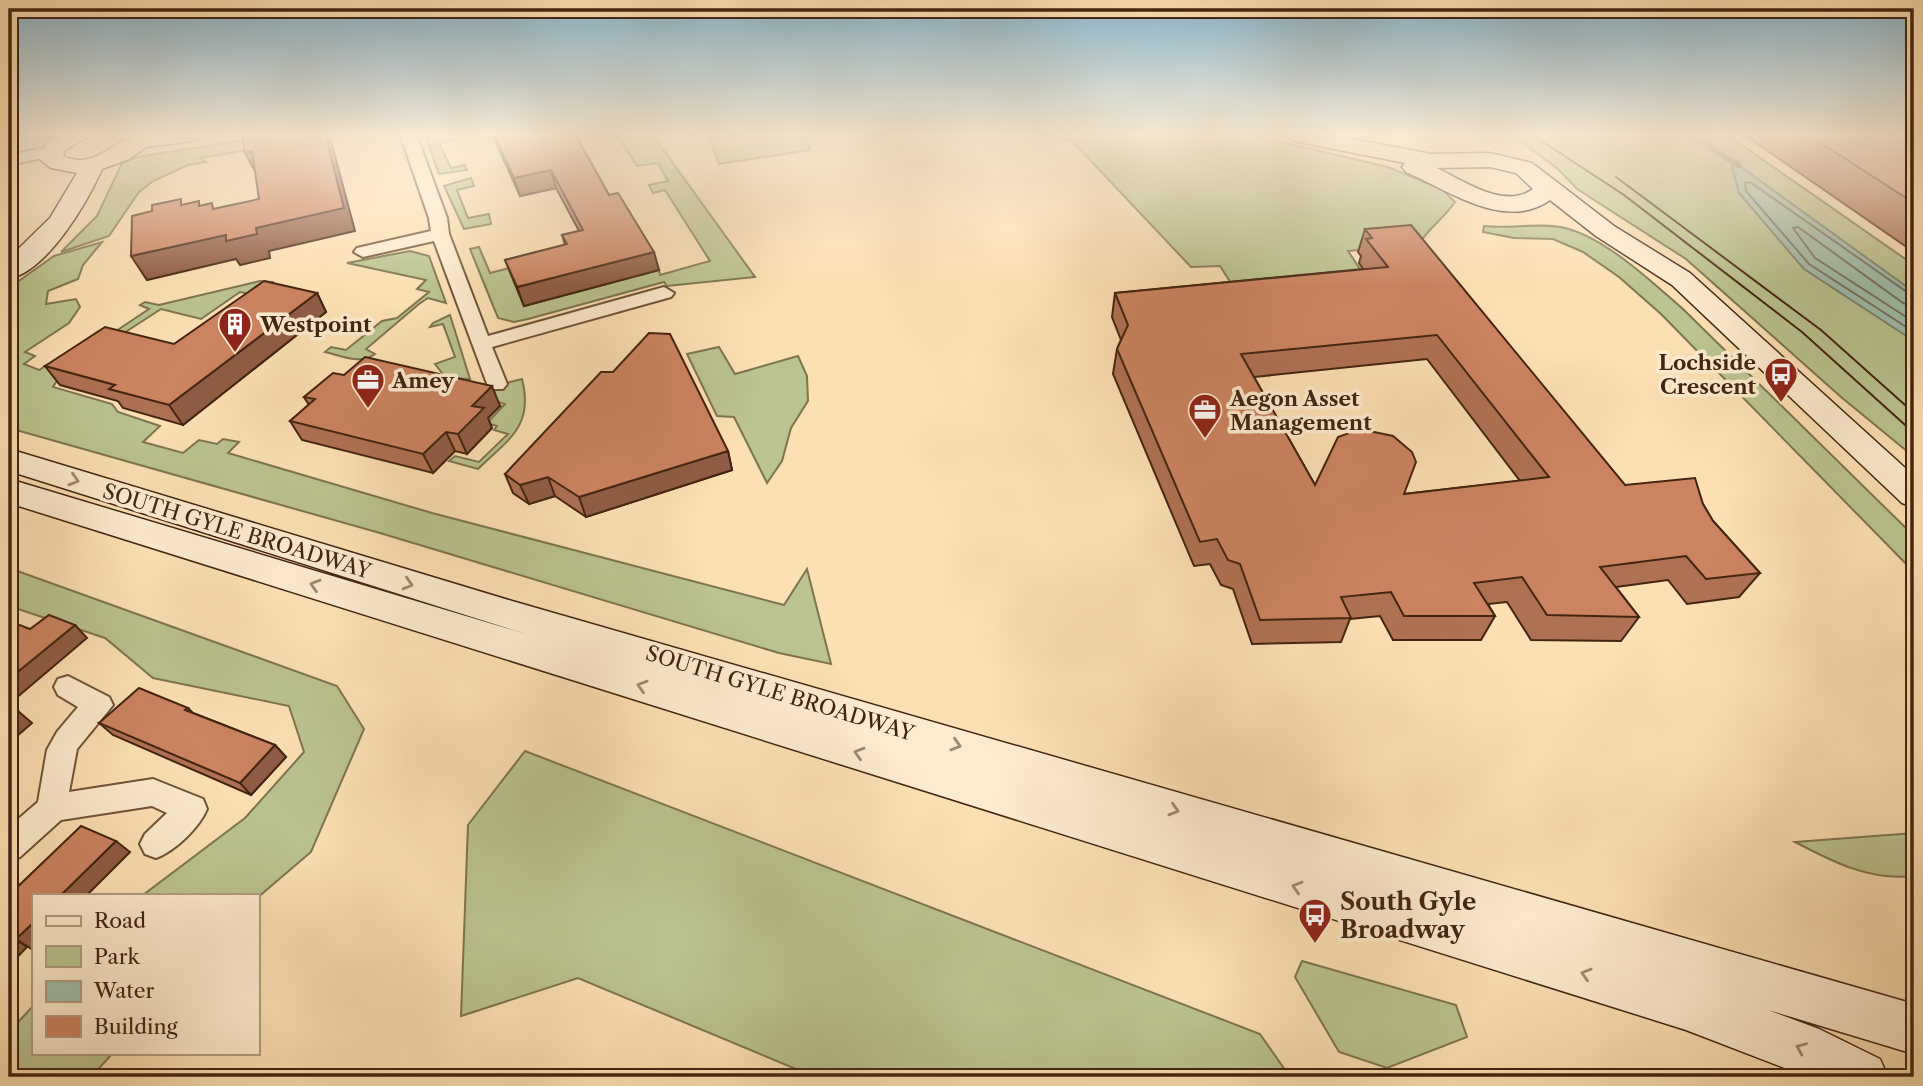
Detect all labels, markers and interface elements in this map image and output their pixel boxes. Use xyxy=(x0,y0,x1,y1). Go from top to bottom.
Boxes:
building icon: Westpoint xyxy=(216,305,254,354)
place label: Westpoint xyxy=(259,312,372,337)
place label: Lochside Crescent xyxy=(1658,350,1757,399)
bus stop icon: Lochside Crescent xyxy=(1762,355,1800,404)
office icon: Amey xyxy=(349,361,387,410)
place label: Amey xyxy=(391,368,455,393)
place label: Aegon Asset Management xyxy=(1229,386,1372,435)
office icon: Aegon Asset Management xyxy=(1186,391,1224,440)
one-way arrow xyxy=(68,472,80,487)
street label: SOUTH GYLE BROADWAY xyxy=(100,478,375,584)
one-way arrow xyxy=(402,575,414,590)
one-way arrow xyxy=(309,579,321,594)
street label: SOUTH GYLE BROADWAY xyxy=(643,640,918,746)
one-way arrow xyxy=(636,680,648,694)
one-way arrow xyxy=(949,736,961,751)
one-way arrow xyxy=(853,747,865,762)
one-way arrow xyxy=(1167,801,1179,816)
one-way arrow xyxy=(1292,881,1304,896)
place label: South Gyle Broadway xyxy=(1340,887,1476,944)
legend xyxy=(32,894,259,1054)
bus stop icon: South Gyle Broadway xyxy=(1296,896,1334,945)
text: Road xyxy=(94,908,146,933)
text: Park xyxy=(94,944,140,969)
one-way arrow xyxy=(1580,968,1592,983)
text: Water xyxy=(93,978,154,1003)
text: Building xyxy=(94,1014,179,1039)
one-way arrow xyxy=(1796,1042,1808,1056)

